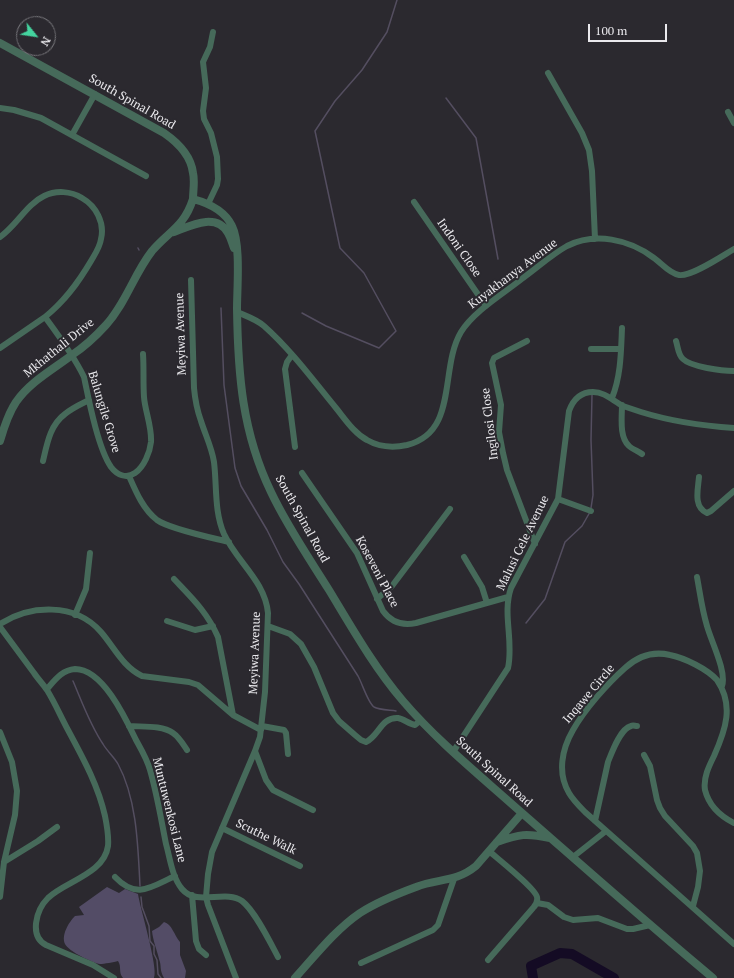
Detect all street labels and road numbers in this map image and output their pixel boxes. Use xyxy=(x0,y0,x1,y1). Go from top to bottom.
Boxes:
street label: South Spinal Road xyxy=(86,71,178,133)
street label: Indoni Close xyxy=(434,216,484,280)
street label: Kuyakhanya Avenue xyxy=(466,236,560,312)
street label: Meyiwa Avenue xyxy=(172,292,190,376)
street label: Mkhathali Drive xyxy=(21,315,97,381)
street label: Balungile Grove xyxy=(85,369,123,455)
street label: Ingilosi Close xyxy=(478,387,502,461)
street label: South Spinal Road xyxy=(272,473,332,565)
street label: Malusi Cele Avenue xyxy=(494,493,552,593)
street label: Koseveni Place xyxy=(352,534,402,610)
street label: Meyiwa Avenue xyxy=(246,611,264,695)
street label: Inqawe Circle xyxy=(560,662,618,726)
street label: South Spinal Road xyxy=(453,734,535,810)
street label: Muntuwenkosi Lane xyxy=(149,756,189,864)
street label: Scuthe Walk xyxy=(233,816,299,858)

